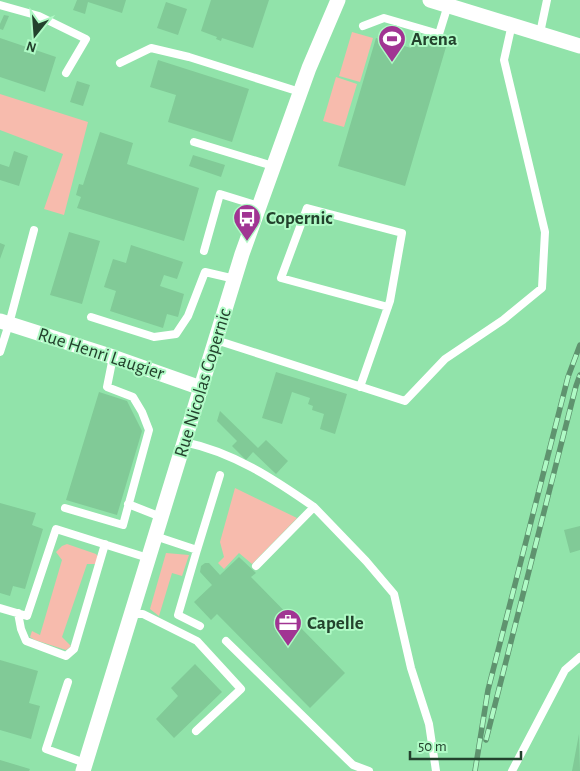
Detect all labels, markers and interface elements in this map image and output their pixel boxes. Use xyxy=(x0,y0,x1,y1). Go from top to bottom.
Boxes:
north arrow xyxy=(10,10,60,60)
sports icon: Arena xyxy=(377,24,407,63)
place label: Arena xyxy=(411,30,457,49)
text: N xyxy=(25,38,38,55)
bus stop icon: Copernic xyxy=(232,203,262,242)
place label: Copernic xyxy=(266,209,333,228)
street label: Rue Nicolas Copernic xyxy=(171,306,235,460)
street label: Rue Henri Laugier xyxy=(35,325,167,383)
office icon: Capelle xyxy=(273,608,303,647)
place label: Capelle xyxy=(307,614,364,633)
scale bar xyxy=(410,728,521,760)
text: 50 m xyxy=(418,739,447,754)

